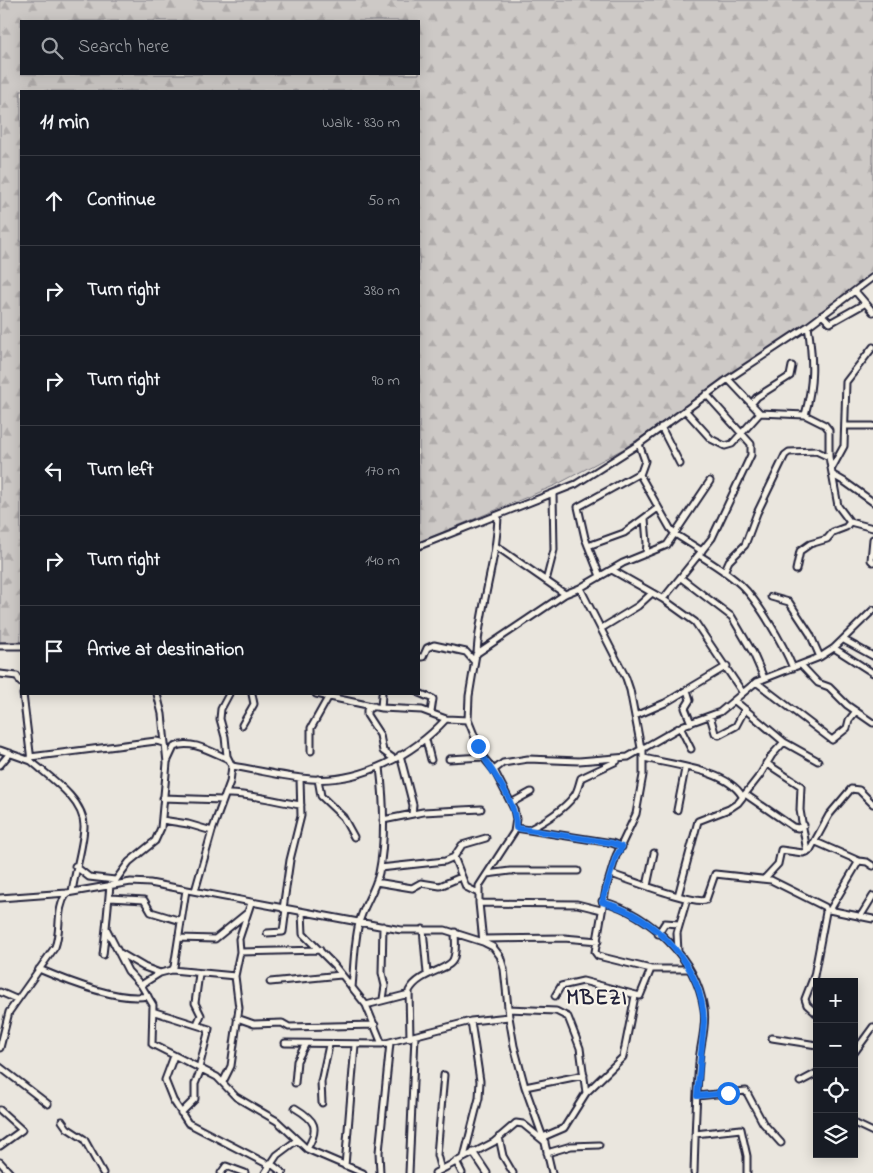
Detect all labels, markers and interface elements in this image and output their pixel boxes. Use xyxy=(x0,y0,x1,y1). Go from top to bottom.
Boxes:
search box xyxy=(20,20,420,75)
icon: search xyxy=(38,34,66,62)
text: Search here xyxy=(78,34,169,61)
text: 11 min xyxy=(40,108,89,138)
text: Walk · 830 m xyxy=(322,111,400,135)
icon: ahead xyxy=(40,187,68,215)
text: Continue xyxy=(87,187,155,214)
text: 50 m xyxy=(368,189,400,213)
icon: right xyxy=(40,277,68,305)
text: Turn right xyxy=(87,277,160,304)
text: 380 m xyxy=(364,279,400,303)
icon: right xyxy=(40,367,68,395)
text: Turn right xyxy=(87,367,160,394)
text: 90 m xyxy=(372,369,400,393)
icon: left xyxy=(40,457,68,485)
text: Turn left xyxy=(87,457,154,484)
text: 170 m xyxy=(365,459,400,483)
icon: right xyxy=(40,547,68,575)
text: Turn right xyxy=(87,547,160,574)
text: 140 m xyxy=(365,549,400,573)
icon: arrive xyxy=(40,637,68,665)
text: Arrive at destination xyxy=(87,637,244,664)
route end xyxy=(467,735,490,758)
map controls xyxy=(813,978,858,1158)
button: + xyxy=(813,978,858,1023)
district label: MBEZI xyxy=(566,984,628,1014)
button: − xyxy=(813,1023,858,1068)
button: locate xyxy=(813,1068,858,1113)
route start xyxy=(717,1082,740,1105)
button: layers xyxy=(813,1113,858,1158)

